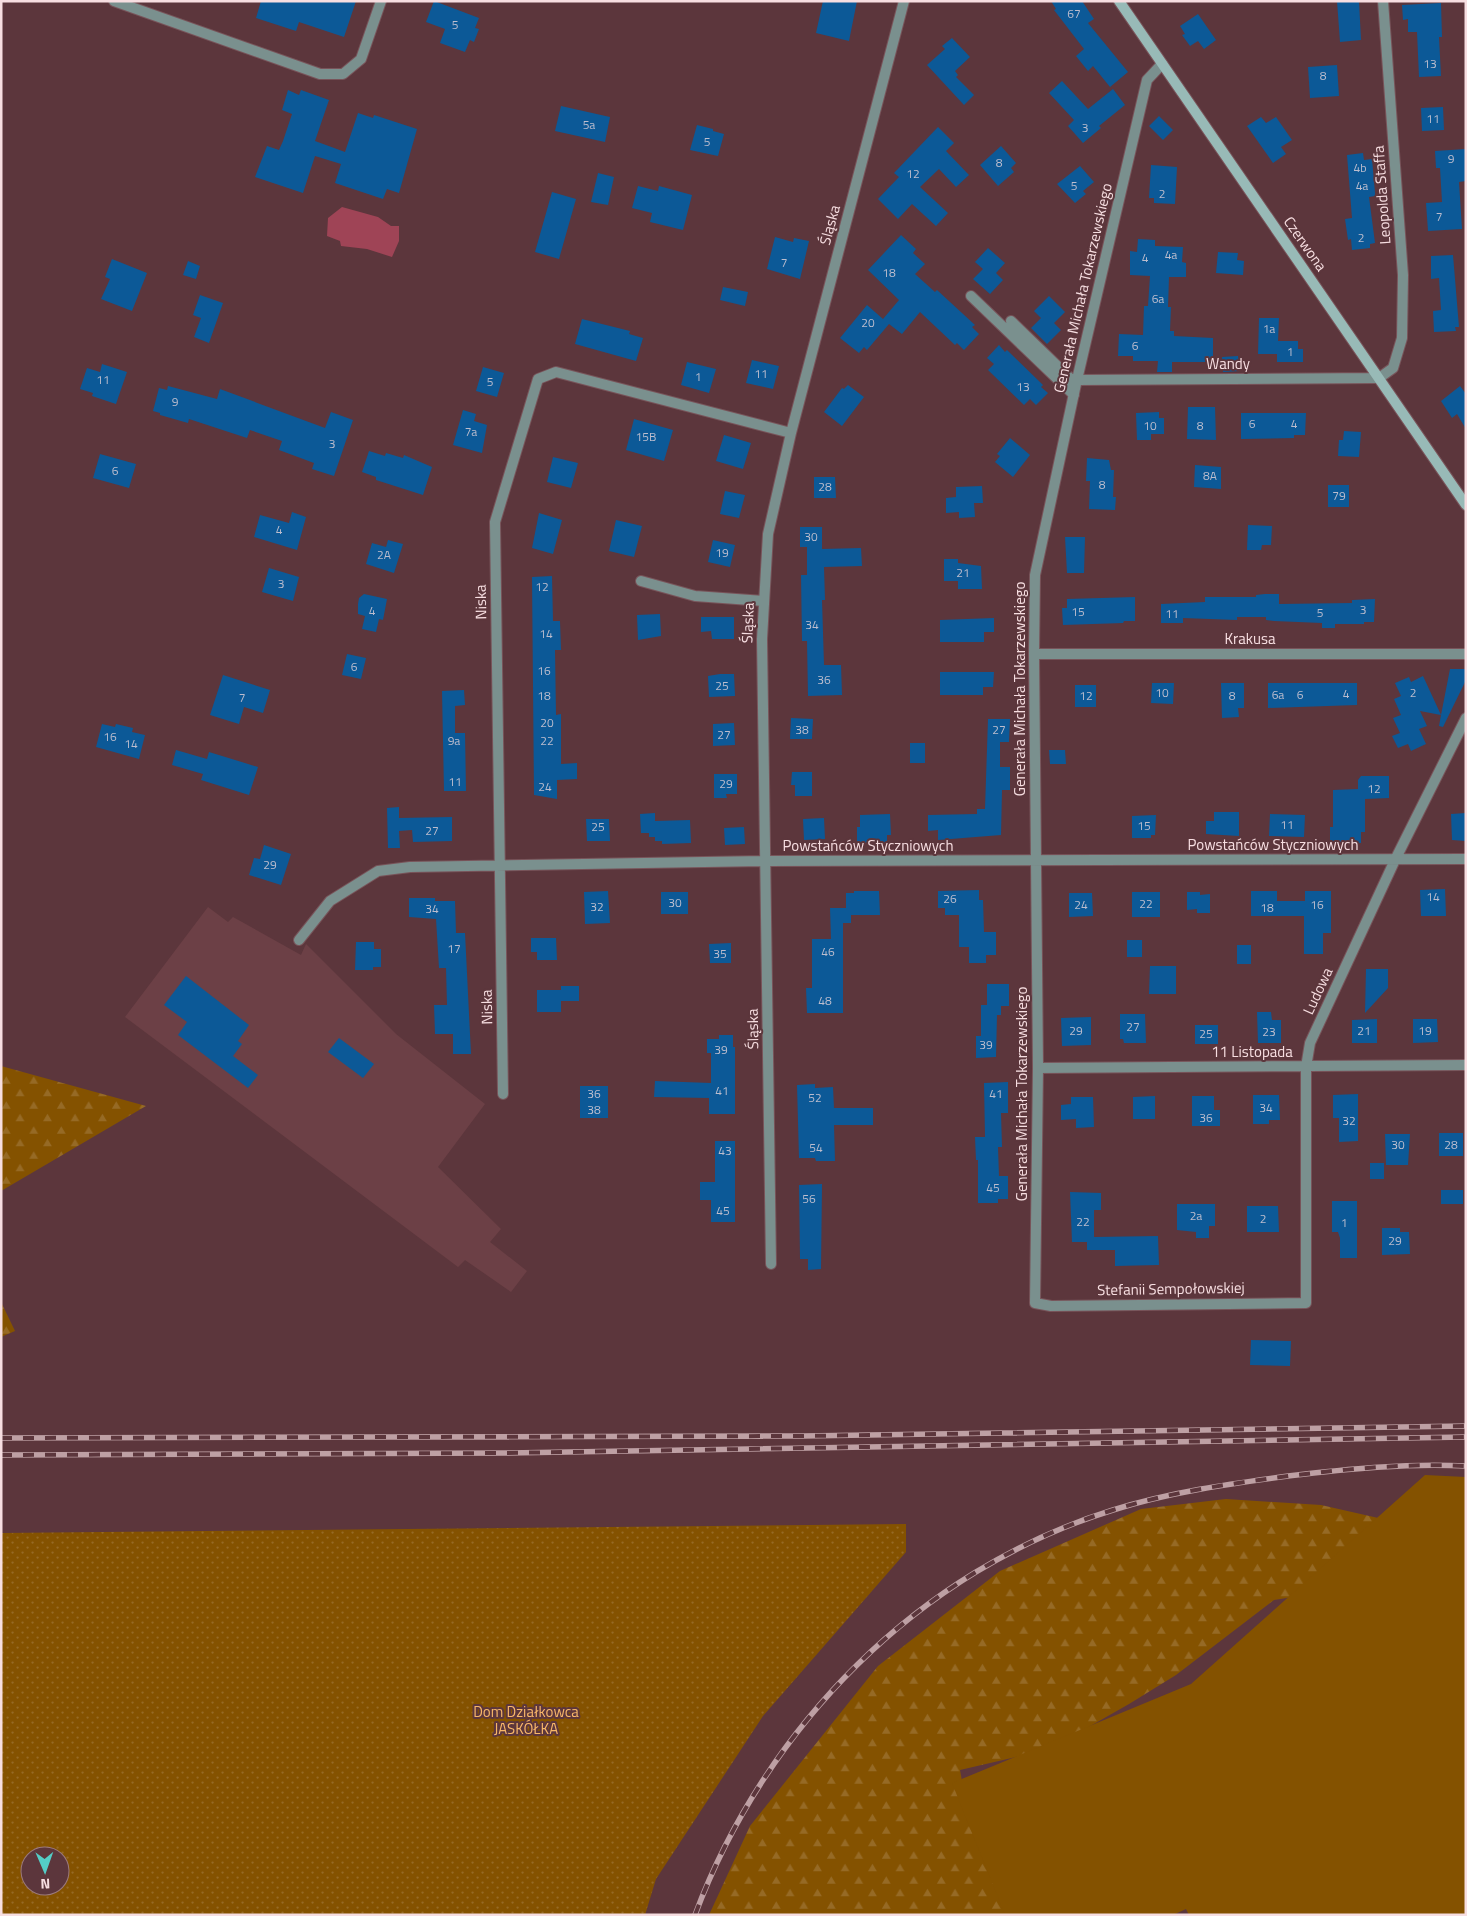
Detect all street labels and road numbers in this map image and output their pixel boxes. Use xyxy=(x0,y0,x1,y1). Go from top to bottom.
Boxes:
street label: Leopolda Staffa xyxy=(1367,144,1396,245)
street label: Generała Michała Tokarzewskiego xyxy=(1047,181,1118,395)
street label: Śląska xyxy=(813,202,846,248)
street label: Czerwona xyxy=(1278,211,1333,276)
street label: Wandy xyxy=(1206,352,1250,375)
street label: Generała Michała Tokarzewskiego xyxy=(1008,582,1031,796)
street label: Niska xyxy=(469,584,492,620)
street label: Śląska xyxy=(735,602,760,644)
street label: Krakusa xyxy=(1225,627,1276,650)
street label: Powstańców Styczniowych xyxy=(1188,833,1358,856)
street label: Powstańców Styczniowych xyxy=(783,834,953,857)
street label: Ludowa xyxy=(1297,963,1339,1018)
street label: Generała Michała Tokarzewskiego xyxy=(1010,987,1033,1201)
street label: Niska xyxy=(475,989,498,1025)
street label: Śląska xyxy=(741,1008,764,1050)
street label: 11 Listopada xyxy=(1211,1040,1293,1063)
street label: Stefanii Sempołowskiej xyxy=(1097,1276,1245,1301)

